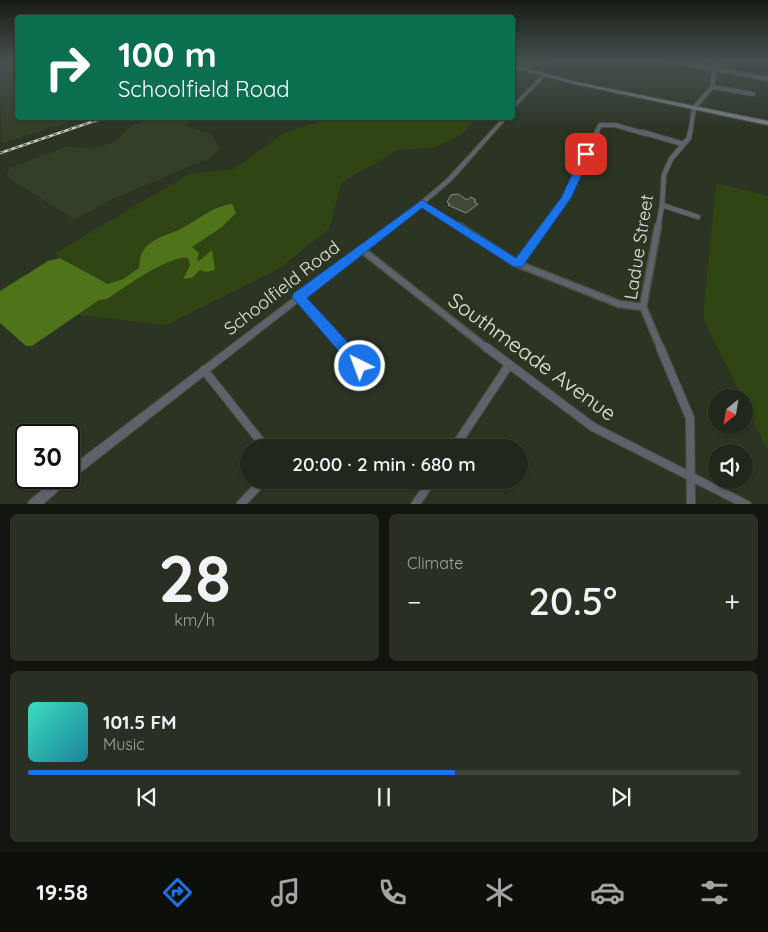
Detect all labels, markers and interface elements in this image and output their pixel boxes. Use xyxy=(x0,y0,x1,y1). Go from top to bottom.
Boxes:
text: 100 m xyxy=(118,32,217,76)
icon: right xyxy=(35,35,100,100)
text: Schoolfield Road xyxy=(118,75,290,103)
pin xyxy=(565,133,607,175)
icon: arrive xyxy=(572,140,600,168)
street label: Ladue Street xyxy=(619,193,658,301)
street label: Schoolfield Road xyxy=(219,235,344,340)
street label: Southmeade Avenue xyxy=(443,286,622,426)
position arrow xyxy=(333,339,385,391)
north arrow xyxy=(708,389,752,434)
map controls xyxy=(708,389,753,489)
speed limit sign: 30 xyxy=(15,424,80,489)
button: sound xyxy=(708,444,753,489)
text: 20:00 · 2 min · 680 m xyxy=(292,452,476,476)
text: 28 xyxy=(158,537,231,618)
text: Climate xyxy=(407,553,463,573)
text: 20.5° xyxy=(528,577,617,625)
text: − xyxy=(407,584,422,619)
text: + xyxy=(724,584,740,619)
text: km/h xyxy=(174,610,215,630)
text: 101.5 FM xyxy=(103,710,177,734)
text: Music xyxy=(103,734,145,754)
icon: previous xyxy=(133,783,161,811)
icon: pause xyxy=(370,783,398,811)
icon: next xyxy=(607,783,635,811)
icon: directions xyxy=(160,875,195,910)
icon: music xyxy=(268,875,303,910)
icon: phone xyxy=(375,875,410,910)
icon: climate xyxy=(482,875,517,910)
icon: car xyxy=(590,875,625,910)
icon: filters xyxy=(697,875,732,910)
text: 19:58 xyxy=(36,878,88,906)

